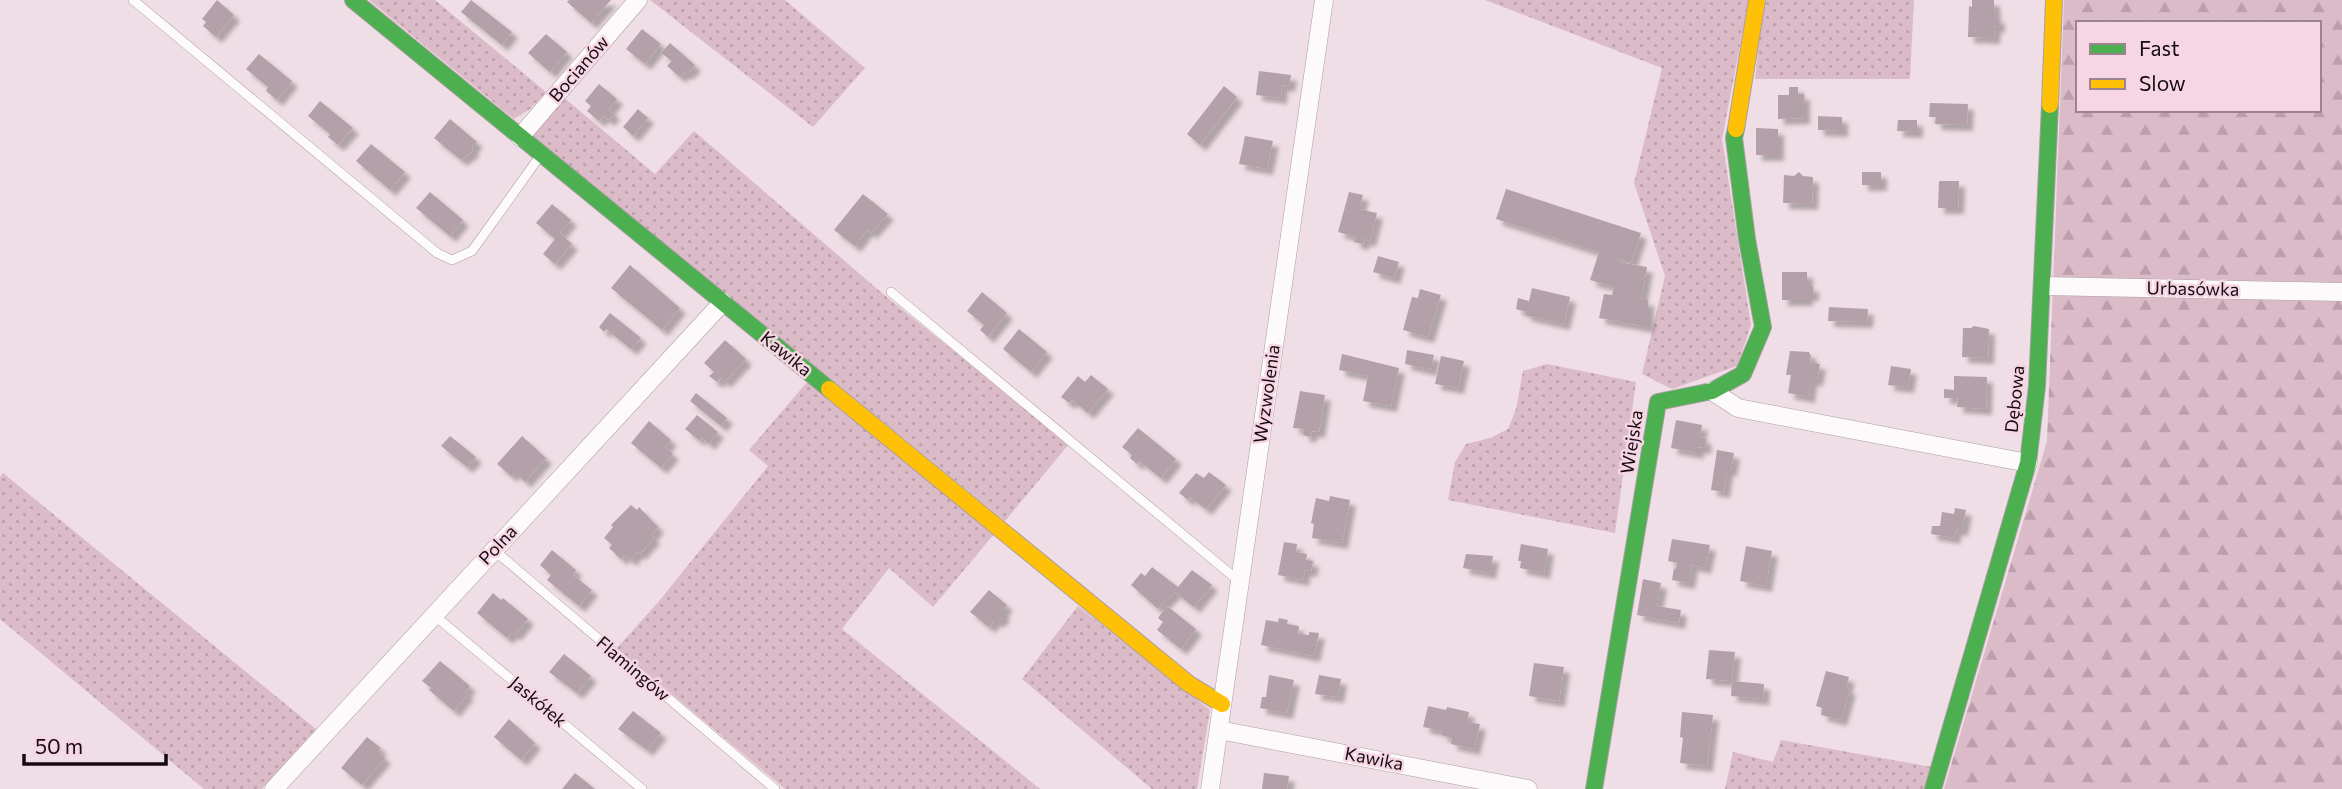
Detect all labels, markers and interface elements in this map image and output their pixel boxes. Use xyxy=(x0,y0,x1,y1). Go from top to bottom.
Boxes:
legend xyxy=(2076,21,2321,112)
street label: Bocianów xyxy=(544,31,613,106)
text: Fast xyxy=(2139,35,2180,60)
text: Slow xyxy=(2139,70,2186,95)
street label: Urbasówka xyxy=(2147,276,2240,300)
street label: Kawika xyxy=(757,326,817,380)
street label: Wyzwolenia xyxy=(1248,343,1284,445)
street label: Dębowa xyxy=(2000,364,2028,434)
street label: Wiejska xyxy=(1615,408,1647,475)
street label: Polna xyxy=(474,520,521,569)
street label: Flamingów xyxy=(592,631,675,705)
street label: Jaskółek xyxy=(506,671,572,732)
scale bar xyxy=(24,722,166,766)
text: 50 m xyxy=(35,733,83,758)
street label: Kawika xyxy=(1343,742,1405,774)

